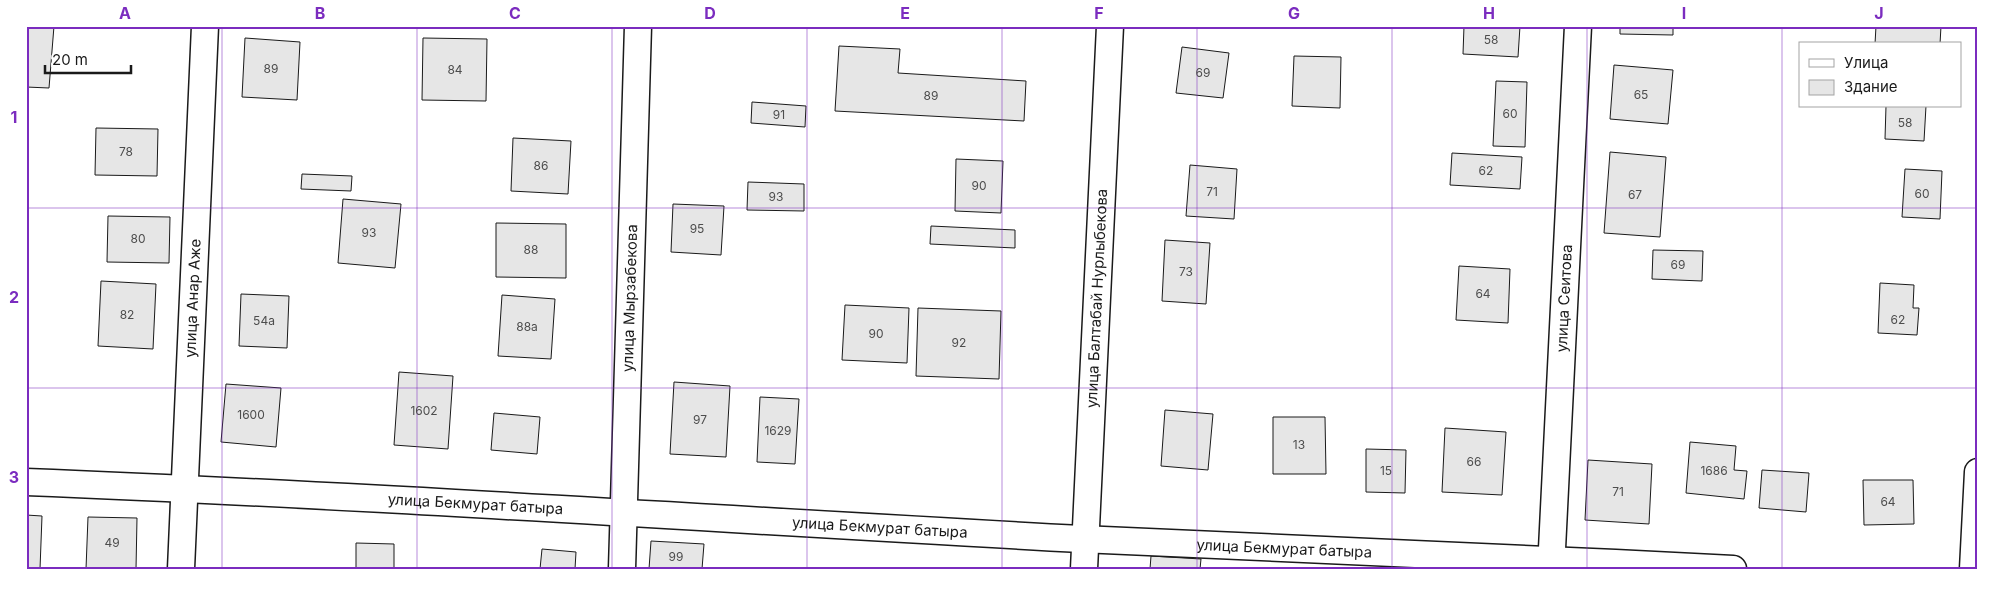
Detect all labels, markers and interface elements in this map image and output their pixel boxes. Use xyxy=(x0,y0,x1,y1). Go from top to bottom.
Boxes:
text: A xyxy=(119,3,131,23)
text: B xyxy=(315,3,325,23)
text: C xyxy=(509,3,521,23)
text: D xyxy=(704,3,716,23)
text: E xyxy=(900,3,910,23)
text: F xyxy=(1094,3,1104,23)
text: G xyxy=(1288,3,1300,23)
text: H xyxy=(1483,3,1495,23)
text: I xyxy=(1682,3,1686,23)
text: J xyxy=(1874,3,1884,23)
house number: 58 xyxy=(1484,32,1498,47)
scale bar xyxy=(45,42,131,74)
legend xyxy=(1799,42,1962,108)
text: 20 m xyxy=(52,50,88,69)
text: Улица xyxy=(1844,53,1888,72)
house number: 89 xyxy=(264,61,278,76)
house number: 84 xyxy=(447,62,463,77)
house number: 69 xyxy=(1196,65,1210,80)
text: Здание xyxy=(1844,77,1898,96)
house number: 65 xyxy=(1634,87,1648,102)
house number: 89 xyxy=(924,88,938,103)
house number: 60 xyxy=(1502,106,1518,121)
text: 1 xyxy=(11,107,17,127)
house number: 91 xyxy=(773,107,785,122)
house number: 58 xyxy=(1898,115,1912,130)
house number: 78 xyxy=(119,144,133,159)
house number: 86 xyxy=(534,158,548,173)
house number: 62 xyxy=(1479,163,1493,178)
house number: 90 xyxy=(971,178,987,193)
house number: 71 xyxy=(1206,184,1218,199)
house number: 60 xyxy=(1914,186,1930,201)
house number: 67 xyxy=(1628,187,1642,202)
street label: улица Балтабай Нурлыбекова xyxy=(1082,188,1111,408)
house number: 93 xyxy=(769,189,783,204)
house number: 95 xyxy=(690,221,704,236)
street label: улица Мырзабекова xyxy=(618,224,641,372)
house number: 93 xyxy=(362,225,376,240)
house number: 80 xyxy=(131,231,146,246)
street label: улица Анар Аже xyxy=(180,238,205,358)
house number: 88 xyxy=(524,242,538,257)
street label: улица Сеитова xyxy=(1552,244,1576,353)
house number: 69 xyxy=(1671,257,1685,272)
house number: 73 xyxy=(1179,264,1193,279)
house number: 64 xyxy=(1475,286,1491,301)
text: 2 xyxy=(9,287,19,307)
house number: 82 xyxy=(120,307,134,322)
house number: 62 xyxy=(1891,312,1905,327)
house number: 54а xyxy=(253,313,275,328)
house number: 88а xyxy=(516,319,538,334)
house number: 90 xyxy=(868,326,884,341)
house number: 92 xyxy=(952,335,966,350)
house number: 1602 xyxy=(410,403,438,418)
house number: 1600 xyxy=(237,407,265,422)
house number: 97 xyxy=(693,412,707,427)
house number: 1629 xyxy=(764,423,792,438)
house number: 13 xyxy=(1293,437,1305,452)
house number: 66 xyxy=(1467,454,1481,469)
house number: 15 xyxy=(1380,463,1392,478)
house number: 1686 xyxy=(1700,463,1728,478)
text: 3 xyxy=(9,467,19,487)
house number: 71 xyxy=(1612,484,1624,499)
street label: улица Бекмурат батыра xyxy=(387,489,564,518)
house number: 64 xyxy=(1880,494,1896,509)
street label: улица Бекмурат батыра xyxy=(791,513,968,542)
house number: 49 xyxy=(104,535,120,550)
street label: улица Бекмурат батыра xyxy=(1196,535,1373,562)
house number: 99 xyxy=(669,549,683,564)

